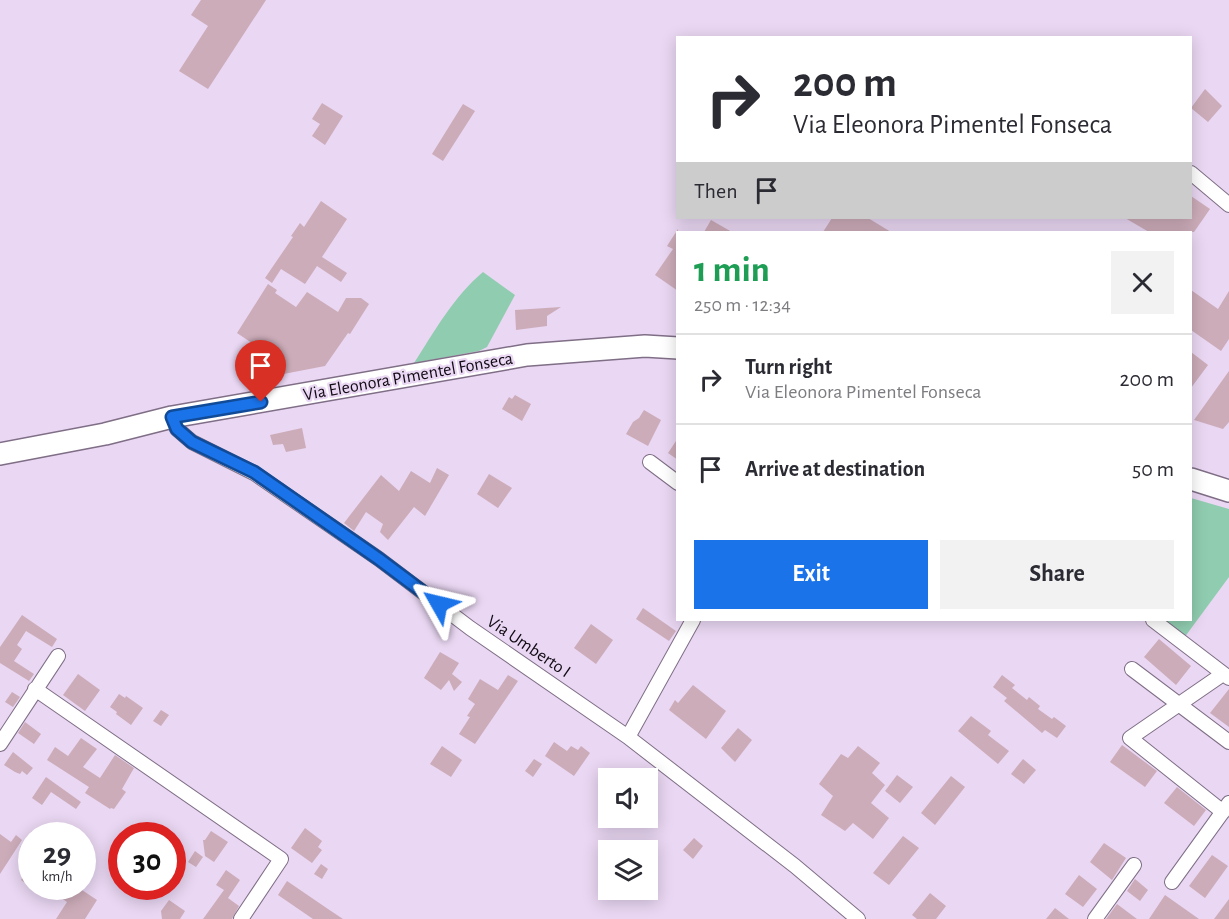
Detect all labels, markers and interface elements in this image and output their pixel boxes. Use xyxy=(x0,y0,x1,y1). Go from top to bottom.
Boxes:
icon: right xyxy=(694,60,772,138)
text: 200 m xyxy=(793,62,897,104)
text: Via Eleonora Pimentel Fonseca xyxy=(793,111,1112,138)
icon: arrive xyxy=(750,174,783,207)
text: Then xyxy=(694,180,738,202)
button: close xyxy=(1111,251,1174,314)
text: 1 min xyxy=(694,252,770,288)
text: 250 m · 12:34 xyxy=(694,295,791,315)
pin xyxy=(235,340,286,402)
icon: arrive xyxy=(244,349,277,382)
street label: Via Eleonora Pimentel Fonseca xyxy=(302,350,515,404)
text: Turn right xyxy=(745,356,832,378)
icon: right xyxy=(694,363,727,396)
text: 200 m xyxy=(1120,368,1174,390)
text: Via Eleonora Pimentel Fonseca xyxy=(745,382,981,402)
icon: arrive xyxy=(694,453,727,486)
text: Arrive at destination xyxy=(745,458,925,480)
text: 50 m xyxy=(1132,458,1174,480)
button: Exit xyxy=(694,540,928,609)
button: Share xyxy=(940,540,1174,609)
position arrow xyxy=(407,572,471,636)
street label: Via Umberto I xyxy=(483,612,574,681)
map controls xyxy=(598,768,658,900)
button: sound xyxy=(598,768,658,828)
speed limit sign: 30 xyxy=(108,822,186,900)
text: 29 xyxy=(43,839,71,869)
button: layers xyxy=(598,840,658,900)
text: km/h xyxy=(42,869,72,884)

